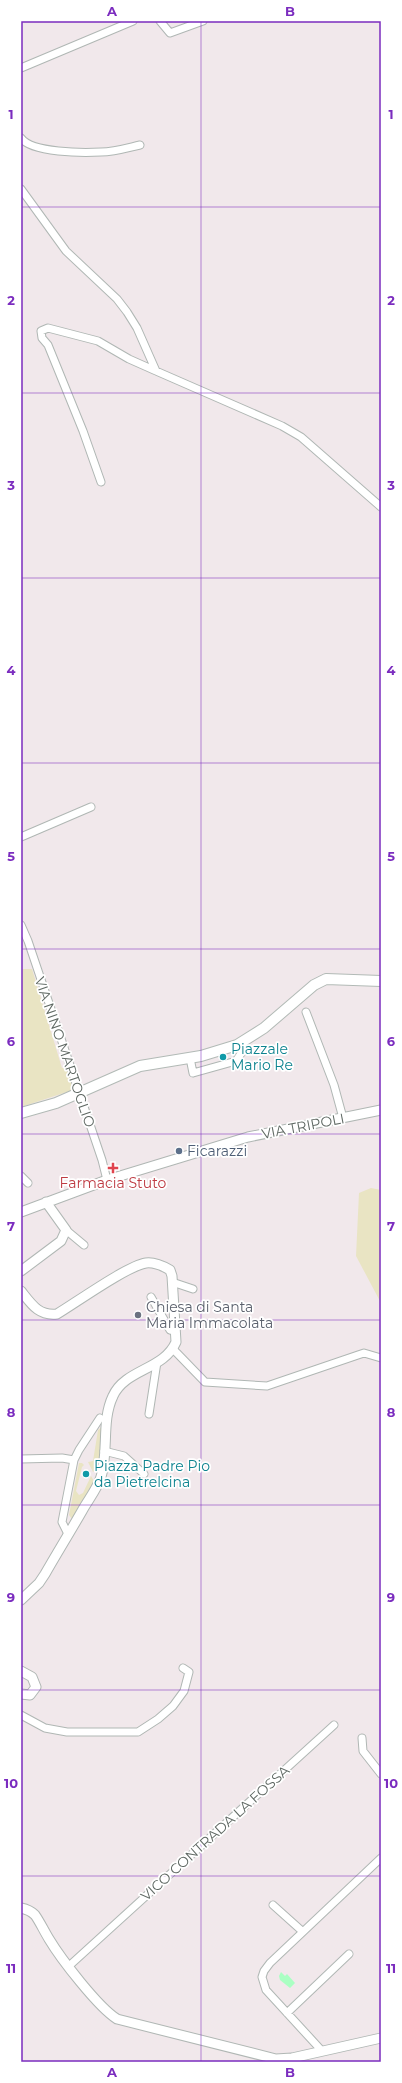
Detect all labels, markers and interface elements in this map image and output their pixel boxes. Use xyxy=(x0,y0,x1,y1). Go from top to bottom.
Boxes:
text: A xyxy=(106,3,118,19)
text: B xyxy=(285,3,295,19)
text: 1 xyxy=(8,106,14,122)
text: 1 xyxy=(388,106,394,122)
text: 2 xyxy=(7,292,15,308)
text: 2 xyxy=(387,292,395,308)
text: 3 xyxy=(6,477,15,493)
text: 3 xyxy=(386,477,395,493)
text: 4 xyxy=(7,662,16,678)
text: 4 xyxy=(387,662,396,678)
text: 5 xyxy=(7,848,15,864)
text: 5 xyxy=(387,848,395,864)
street label: VIA NINO MARTOGLIO xyxy=(31,974,99,1130)
text: 6 xyxy=(7,1033,16,1049)
text: 6 xyxy=(387,1033,396,1049)
place label: Piazzale Mario Re xyxy=(231,1040,293,1074)
marker: Piazzale Mario Re xyxy=(218,1052,228,1062)
street label: VIA TRIPOLI xyxy=(260,1109,346,1143)
place label: Ficarazzi xyxy=(187,1142,247,1160)
marker: Ficarazzi xyxy=(174,1146,184,1156)
marker: Farmacia Stuto xyxy=(108,1163,118,1173)
place label: Farmacia Stuto xyxy=(60,1174,167,1192)
text: 7 xyxy=(7,1218,15,1234)
text: 7 xyxy=(387,1218,395,1234)
place label: Chiesa di Santa Maria Immacolata xyxy=(146,1298,273,1332)
marker: Chiesa di Santa Maria Immacolata xyxy=(133,1310,143,1320)
text: 8 xyxy=(7,1404,16,1420)
text: 8 xyxy=(387,1404,396,1420)
place label: Piazza Padre Pio da Pietrelcina xyxy=(94,1457,210,1491)
marker: Piazza Padre Pio da Pietrelcina xyxy=(81,1469,91,1479)
text: 9 xyxy=(7,1589,15,1605)
text: 9 xyxy=(387,1589,395,1605)
street label: VICO CONTRADA LA FOSSA xyxy=(137,1761,294,1905)
text: 10 xyxy=(4,1775,18,1791)
text: 10 xyxy=(384,1775,398,1791)
text: 11 xyxy=(6,1960,16,1976)
text: 11 xyxy=(386,1960,396,1976)
text: A xyxy=(106,2064,118,2080)
text: B xyxy=(285,2064,295,2080)

